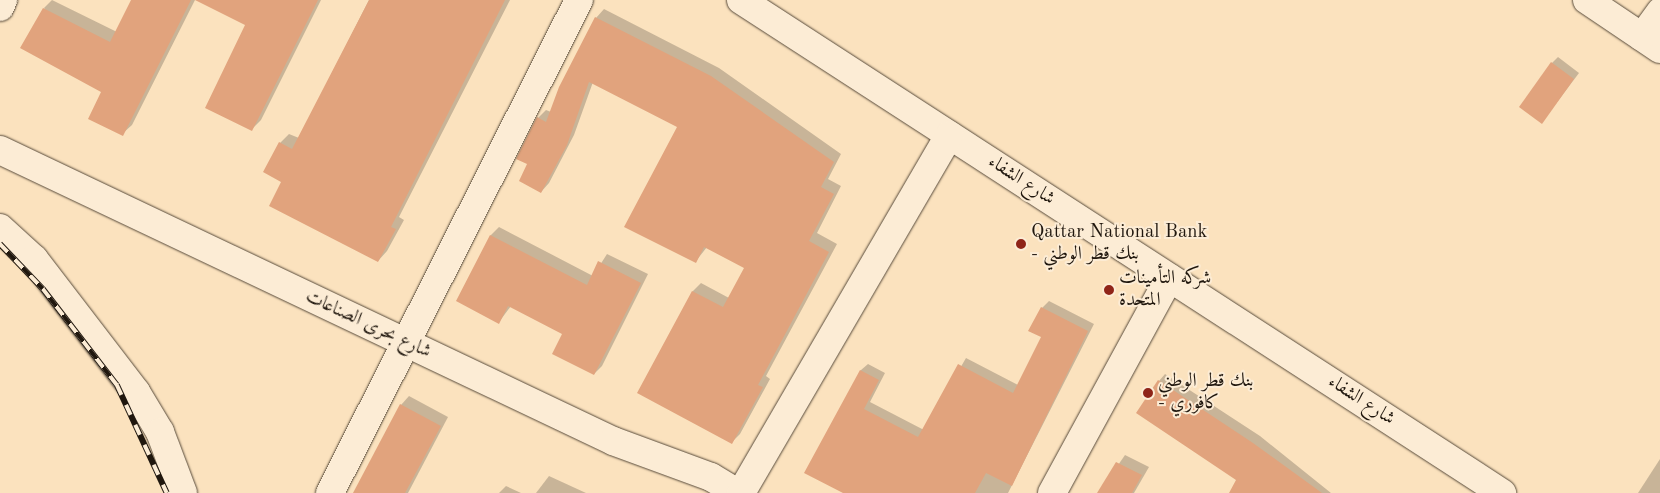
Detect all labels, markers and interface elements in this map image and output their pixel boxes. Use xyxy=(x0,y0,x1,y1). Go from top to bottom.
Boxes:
street label: شارع الشفاء xyxy=(983,151,1059,211)
place label: Qattar National Bank - بنك قطر الوطني xyxy=(1031,222,1207,266)
marker: Qattar National Bank - بنك قطر الوطني xyxy=(1015,238,1027,250)
place label: شركه التأمينات المتحدة xyxy=(1119,268,1211,312)
marker: شركه التأمينات المتحدة xyxy=(1103,284,1115,296)
street label: شارع بحرى الصناعات xyxy=(301,286,435,364)
place label: بنك قطر الوطني - كافوري xyxy=(1158,371,1253,415)
street label: شارع الشفاء xyxy=(1323,371,1399,431)
marker: بنك قطر الوطني - كافوري xyxy=(1142,387,1154,399)

